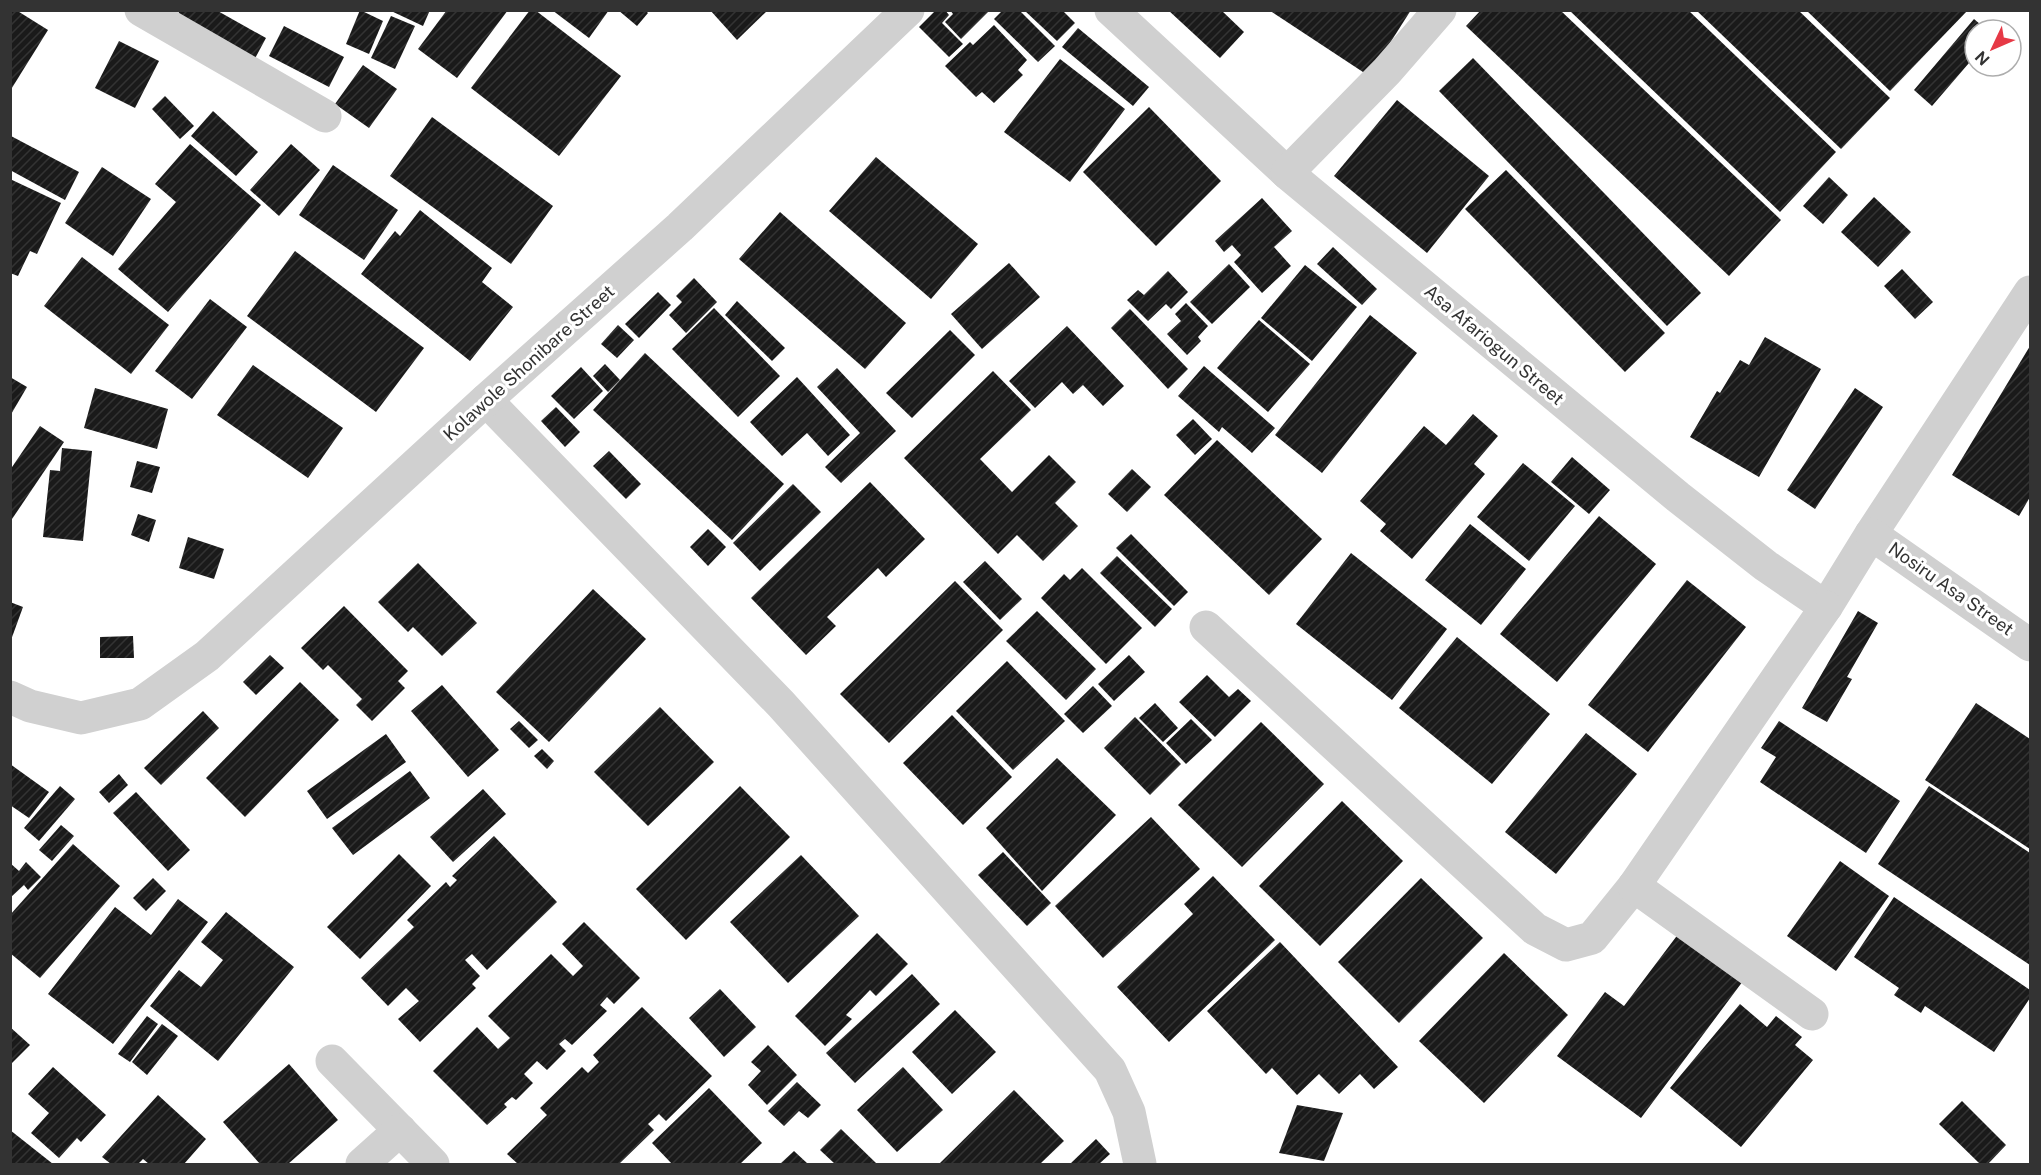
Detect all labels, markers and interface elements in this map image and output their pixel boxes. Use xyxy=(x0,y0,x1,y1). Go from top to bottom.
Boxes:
north arrow xyxy=(1963,18,2023,78)
text: N xyxy=(1971,47,1994,69)
street label: Kolawole Shonibare Street xyxy=(439,280,618,445)
street label: Asa Afariogun Street xyxy=(1420,280,1568,409)
street label: Nosiru Asa Street xyxy=(1885,538,2018,640)

